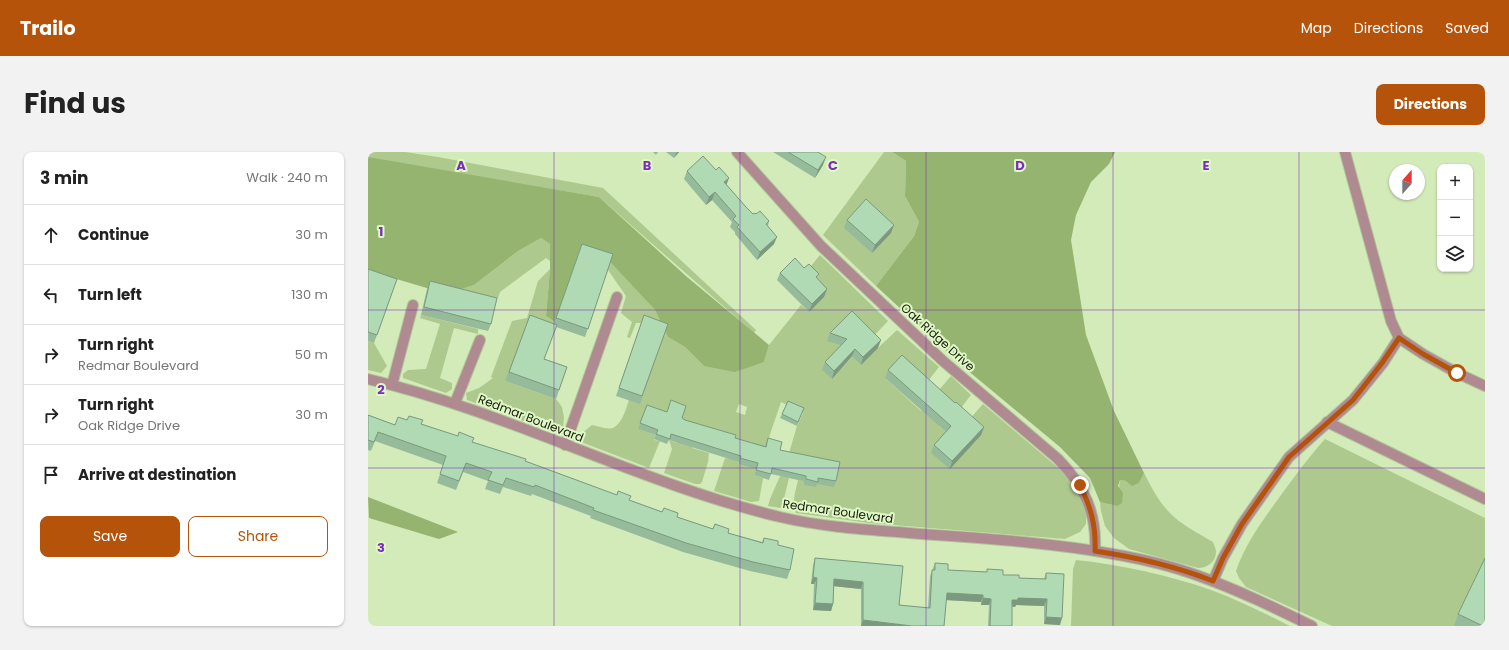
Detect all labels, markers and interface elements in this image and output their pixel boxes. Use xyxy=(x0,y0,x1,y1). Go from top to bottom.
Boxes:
text: Trailo xyxy=(20,15,76,42)
text: Map xyxy=(1301,18,1332,38)
text: Directions xyxy=(1354,18,1423,38)
text: Saved xyxy=(1445,18,1489,38)
text: Find us xyxy=(24,84,126,123)
button: Directions xyxy=(1376,84,1485,125)
text: A xyxy=(456,156,466,175)
text: B xyxy=(643,156,652,175)
text: C xyxy=(828,156,838,175)
text: D xyxy=(1015,156,1025,175)
text: E xyxy=(1202,156,1210,175)
north arrow xyxy=(1389,164,1425,200)
map controls xyxy=(1437,164,1473,272)
button: + xyxy=(1437,164,1473,200)
text: 3 min xyxy=(40,166,88,190)
text: Walk · 240 m xyxy=(246,168,328,187)
button: − xyxy=(1437,200,1473,236)
text: 1 xyxy=(379,222,383,241)
icon: ahead xyxy=(40,224,62,246)
text: Continue xyxy=(78,224,149,245)
text: 30 m xyxy=(295,225,328,244)
button: layers xyxy=(1437,236,1473,272)
icon: left xyxy=(40,284,62,306)
text: Turn left xyxy=(78,284,142,305)
text: 130 m xyxy=(291,285,328,304)
street label: Oak Ridge Drive xyxy=(897,299,979,375)
text: Turn right xyxy=(78,334,154,355)
icon: right xyxy=(40,344,62,366)
text: 50 m xyxy=(295,345,328,364)
text: Redmar Boulevard xyxy=(78,356,199,375)
route start xyxy=(1448,364,1466,382)
text: 2 xyxy=(377,380,385,399)
street label: Redmar Boulevard xyxy=(476,390,586,446)
text: Turn right xyxy=(78,394,154,415)
icon: right xyxy=(40,404,62,426)
text: 30 m xyxy=(295,405,328,424)
text: Oak Ridge Drive xyxy=(78,416,180,435)
icon: arrive xyxy=(40,464,62,486)
text: Arrive at destination xyxy=(78,464,236,485)
route end xyxy=(1071,476,1089,494)
street label: Redmar Boulevard xyxy=(782,495,894,527)
button: Save xyxy=(40,516,180,557)
button: Share xyxy=(188,516,328,557)
text: 3 xyxy=(377,538,385,557)

